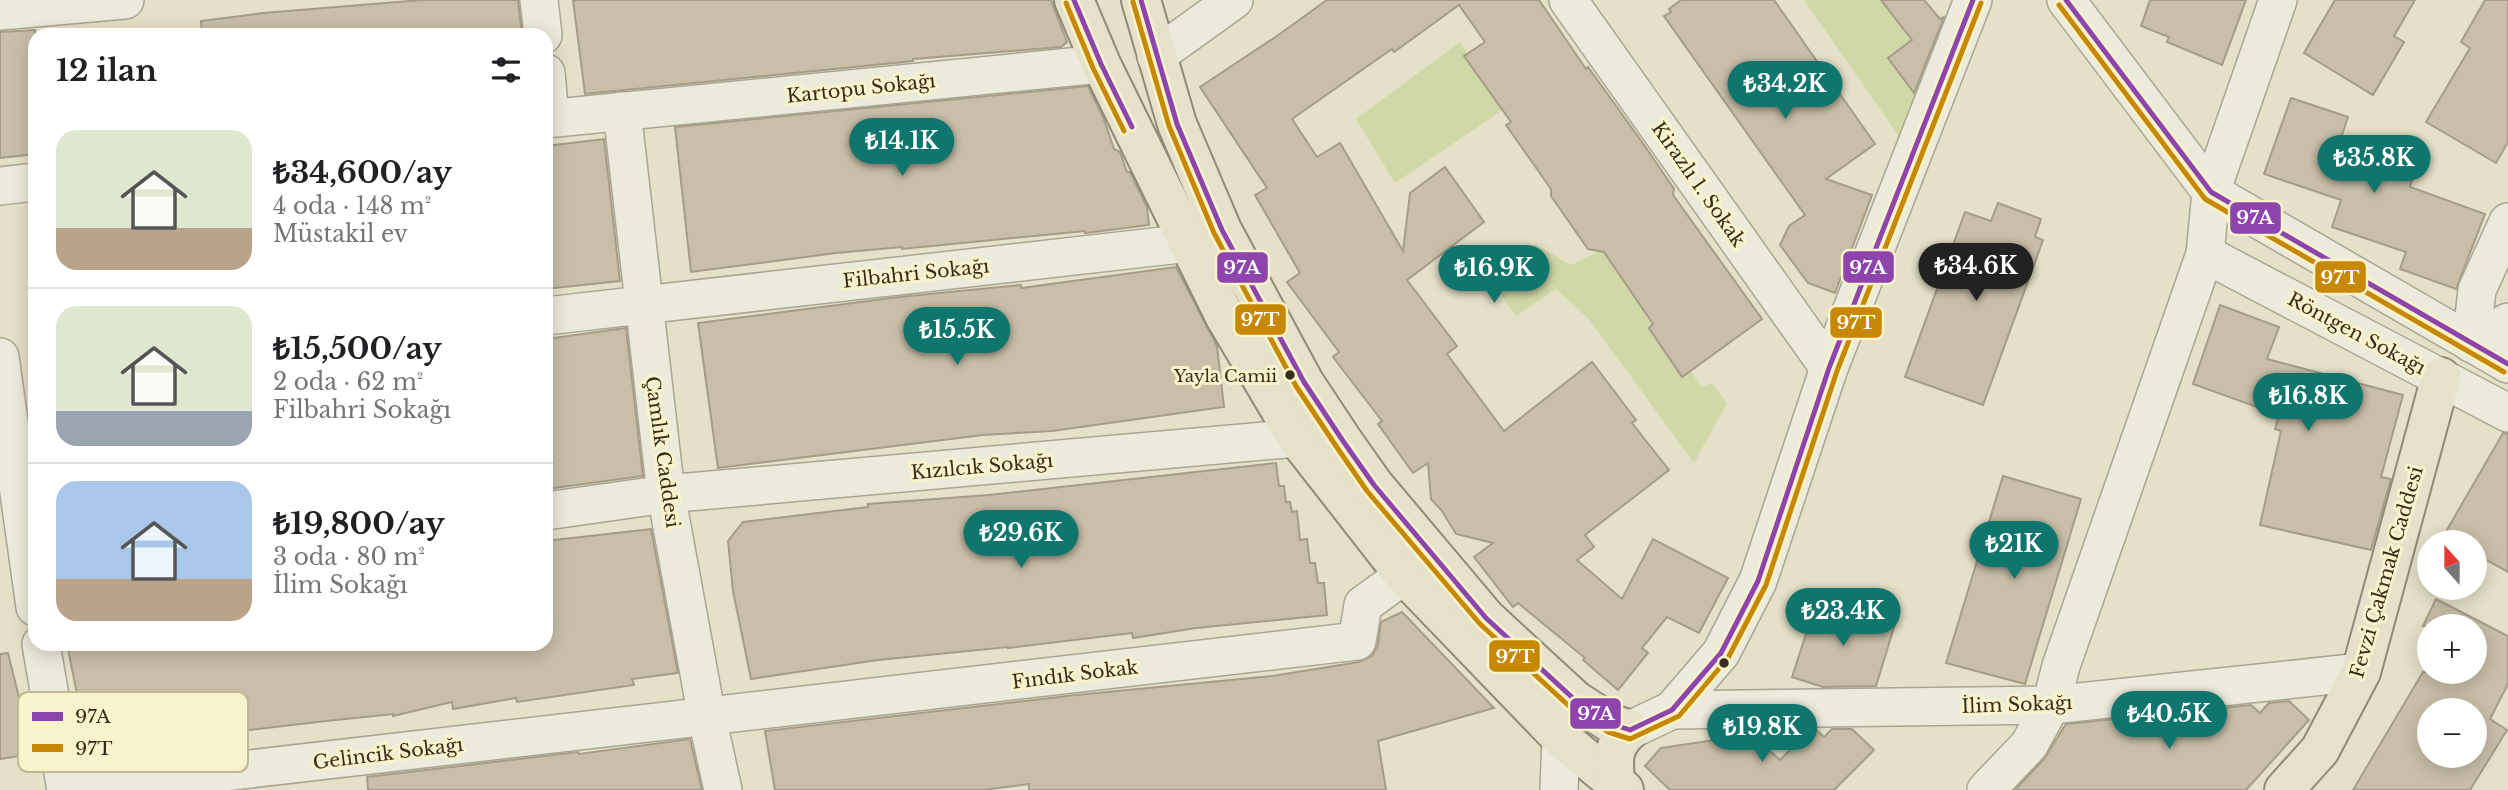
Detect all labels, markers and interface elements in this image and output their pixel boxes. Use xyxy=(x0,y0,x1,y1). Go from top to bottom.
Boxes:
icon: filters xyxy=(487,51,525,89)
text: 12 ilan xyxy=(56,52,157,89)
pin: ₺34.2K xyxy=(1728,61,1842,121)
street label: Kartopu Sokağı xyxy=(785,69,937,108)
text: ₺34.2K xyxy=(1744,70,1826,98)
street label: Kirazlı 1. Sokak xyxy=(1647,117,1750,251)
pin: ₺14.1K xyxy=(845,118,959,178)
text: ₺14.1K xyxy=(865,127,939,155)
pin: ₺35.8K xyxy=(2317,136,2431,195)
text: ₺35.8K xyxy=(2334,144,2414,172)
text: ₺34,600/ay xyxy=(273,154,452,191)
icon: home xyxy=(112,158,196,242)
text: 4 oda · 148 m² xyxy=(273,192,431,220)
line badge: 97A xyxy=(2229,201,2282,235)
text: 97A xyxy=(2236,206,2274,229)
text: Müstakil ev xyxy=(273,220,408,248)
pin: ₺34.6K xyxy=(1919,244,2033,303)
pin: ₺16.9K xyxy=(1437,246,1551,305)
line badge: 97A xyxy=(1842,250,1895,284)
line badge: 97A xyxy=(1216,251,1269,284)
text: ₺34.6K xyxy=(1934,252,2018,280)
street label: Filbahri Sokağı xyxy=(842,254,991,293)
text: ₺16.9K xyxy=(1454,254,1534,282)
text: 97A xyxy=(1223,256,1261,279)
text: 97A xyxy=(1849,256,1887,279)
line badge: 97T xyxy=(2314,260,2367,294)
text: 97T xyxy=(2321,266,2360,289)
street label: Röntgen Sokağı xyxy=(2284,287,2430,380)
line badge: 97T xyxy=(1234,303,1287,336)
line badge: 97T xyxy=(1829,306,1883,339)
pin: ₺15.5K xyxy=(900,308,1014,367)
text: 97T xyxy=(1241,308,1280,331)
text: 97T xyxy=(1837,311,1876,334)
text: ₺15.5K xyxy=(919,316,995,344)
text: ₺15,500/ay xyxy=(273,330,442,367)
icon: home xyxy=(112,334,196,418)
place label: Yayla Camii xyxy=(1173,366,1277,387)
text: 2 oda · 62 m² xyxy=(273,368,423,396)
marker: Yayla Camii xyxy=(1283,368,1297,382)
pin: ₺16.8K xyxy=(2251,374,2365,433)
street label: Çamlık Caddesi xyxy=(640,375,685,530)
text: ₺16.8K xyxy=(2269,382,2347,410)
text: Filbahri Sokağı xyxy=(273,396,451,424)
street label: Kızılcık Sokağı xyxy=(910,449,1055,484)
street label: Fevzi Çakmak Caddesi xyxy=(2345,463,2428,681)
text: ₺19,800/ay xyxy=(273,505,445,542)
icon: home xyxy=(112,509,196,593)
pin: ₺29.6K xyxy=(964,510,1078,570)
text: ₺29.6K xyxy=(979,519,1063,547)
pin: ₺21K xyxy=(1973,522,2055,581)
text: ₺21K xyxy=(1985,530,2043,558)
north arrow xyxy=(2417,530,2487,600)
map controls xyxy=(2417,530,2487,768)
text: 3 oda · 80 m² xyxy=(273,543,425,571)
text: İlim Sokağı xyxy=(273,571,408,599)
pin: ₺23.4K xyxy=(1786,588,1900,648)
text: ₺23.4K xyxy=(1802,597,1884,625)
button: + xyxy=(2417,614,2487,684)
line badge: 97T xyxy=(1488,639,1541,673)
text: 97T xyxy=(1496,645,1535,668)
street label: Fındık Sokak xyxy=(1011,655,1140,694)
unlabelled marker xyxy=(1717,656,1731,670)
street label: İlim Sokağı xyxy=(1961,691,2073,718)
legend xyxy=(18,692,248,772)
pin: ₺40.5K xyxy=(2112,692,2226,751)
line badge: 97A xyxy=(1569,697,1622,730)
button: − xyxy=(2417,698,2487,768)
text: ₺40.5K xyxy=(2127,700,2211,728)
text: 97A xyxy=(1577,702,1615,725)
pin: ₺19.8K xyxy=(1705,704,1819,764)
text: 97A xyxy=(75,705,111,728)
text: ₺19.8K xyxy=(1723,713,1801,741)
street label: Gelincik Sokağı xyxy=(311,733,465,774)
text: 97T xyxy=(75,737,113,760)

